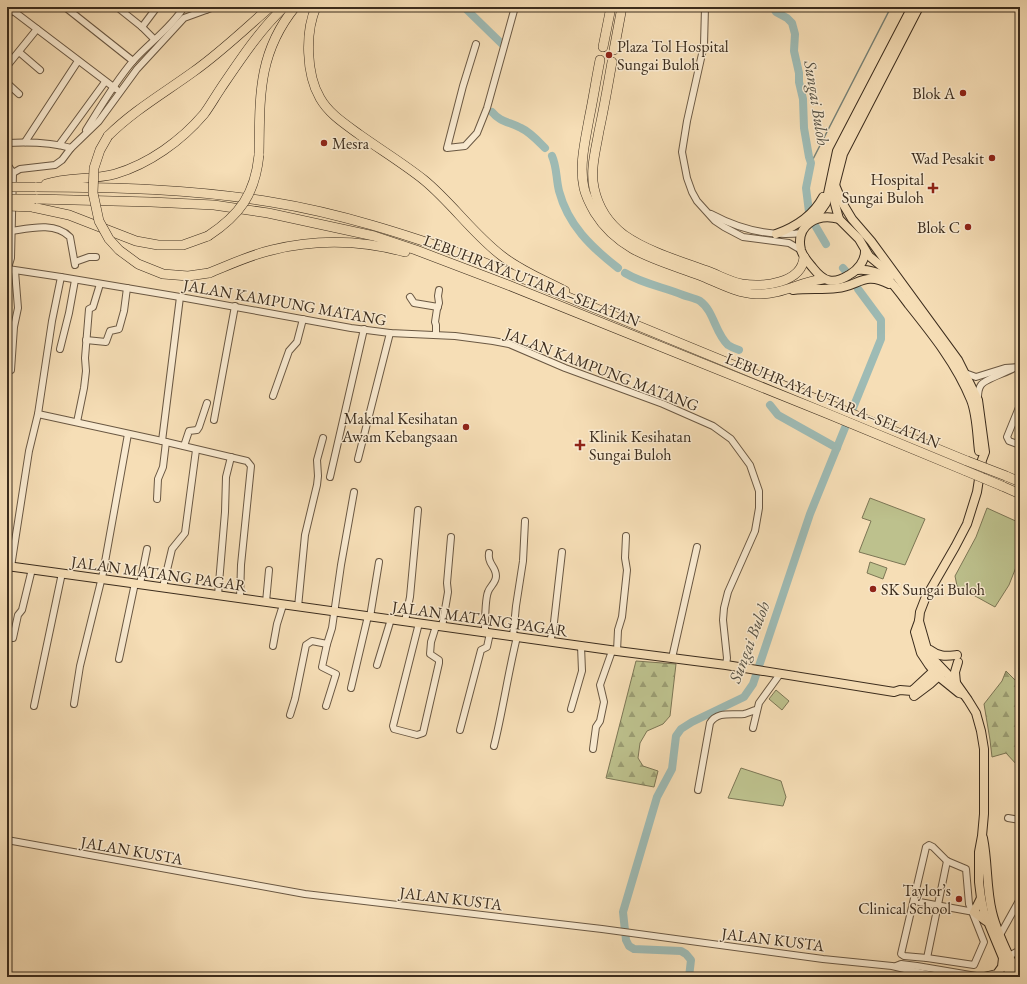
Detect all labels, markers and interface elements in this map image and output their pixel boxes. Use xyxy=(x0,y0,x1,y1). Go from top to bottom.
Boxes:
place label: Plaza Tol Hospital Sungai Buloh xyxy=(617,36,729,75)
marker: Plaza Tol Hospital Sungai Buloh xyxy=(604,50,614,60)
water label: Sungai Buloh xyxy=(799,58,835,148)
place label: Blok A xyxy=(912,83,956,104)
marker: Blok A xyxy=(958,88,968,98)
place label: Mesra xyxy=(332,133,370,154)
marker: Mesra xyxy=(319,138,329,148)
place label: Wad Pesakit xyxy=(911,148,984,169)
marker: Wad Pesakit xyxy=(987,153,997,163)
place label: Hospital Sungai Buloh xyxy=(842,169,924,208)
marker: Hospital Sungai Buloh xyxy=(927,182,939,194)
place label: Blok C xyxy=(917,217,960,238)
marker: Blok C xyxy=(963,222,973,232)
street label: LEBUHRAYA UTARA–SELATAN xyxy=(421,229,643,332)
street label: JALAN KAMPUNG MATANG xyxy=(180,274,389,331)
street label: JALAN KAMPUNG MATANG xyxy=(500,322,702,416)
street label: LEBUHRAYA UTARA–SELATAN xyxy=(722,348,944,453)
place label: Makmal Kesihatan Awam Kebangsaan xyxy=(341,408,459,447)
marker: Makmal Kesihatan Awam Kebangsaan xyxy=(461,422,471,432)
place label: Klinik Kesihatan Sungai Buloh xyxy=(589,426,692,465)
marker: Klinik Kesihatan Sungai Buloh xyxy=(574,439,586,451)
street label: JALAN MATANG PAGAR xyxy=(68,551,249,596)
place label: SK Sungai Buloh xyxy=(881,579,985,600)
marker: SK Sungai Buloh xyxy=(868,584,878,594)
street label: JALAN MATANG PAGAR xyxy=(389,596,570,641)
water label: Sungai Buloh xyxy=(723,597,775,687)
street label: JALAN KUSTA xyxy=(77,831,186,870)
place label: Taylor’s Clinical School xyxy=(858,880,951,919)
street label: JALAN KUSTA xyxy=(396,882,504,915)
marker: Taylor’s Clinical School xyxy=(954,894,964,904)
street label: JALAN KUSTA xyxy=(718,923,826,956)

